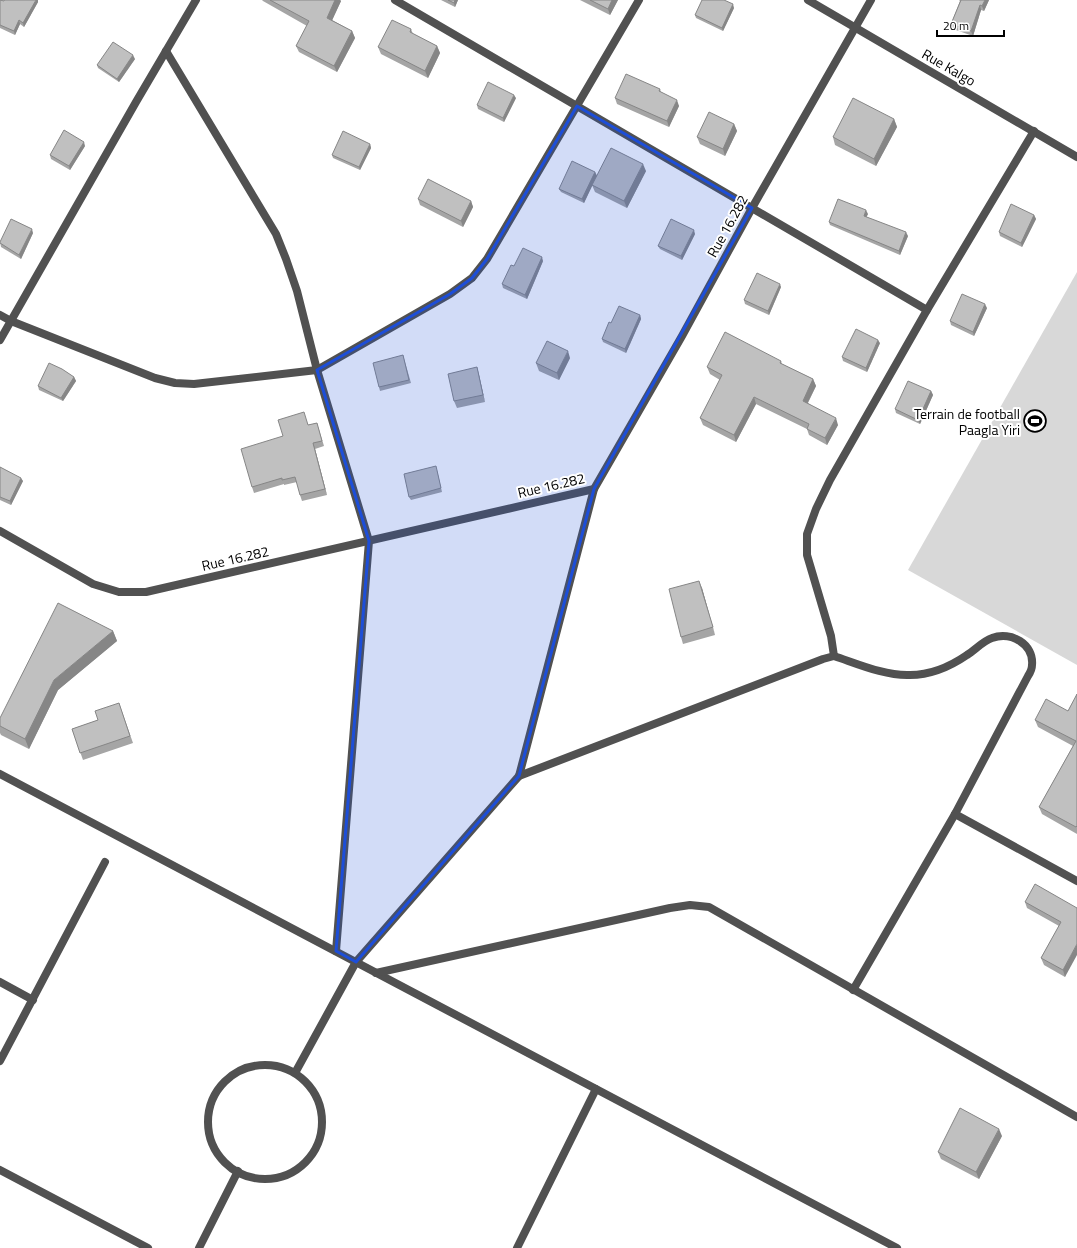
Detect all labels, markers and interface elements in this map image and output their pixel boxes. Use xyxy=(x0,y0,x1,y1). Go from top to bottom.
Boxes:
scale bar xyxy=(937,12,1004,38)
text: 20 m xyxy=(943,16,969,35)
street label: Rue Kalgo xyxy=(918,43,980,91)
street label: Rue 16.282 xyxy=(701,191,753,261)
place label: Terrain de football Paagla Yiri xyxy=(914,403,1020,440)
sports icon: Terrain de football Paagla Yiri xyxy=(1022,408,1048,434)
street label: Rue 16.282 xyxy=(515,467,587,503)
street label: Rue 16.282 xyxy=(199,540,271,576)

